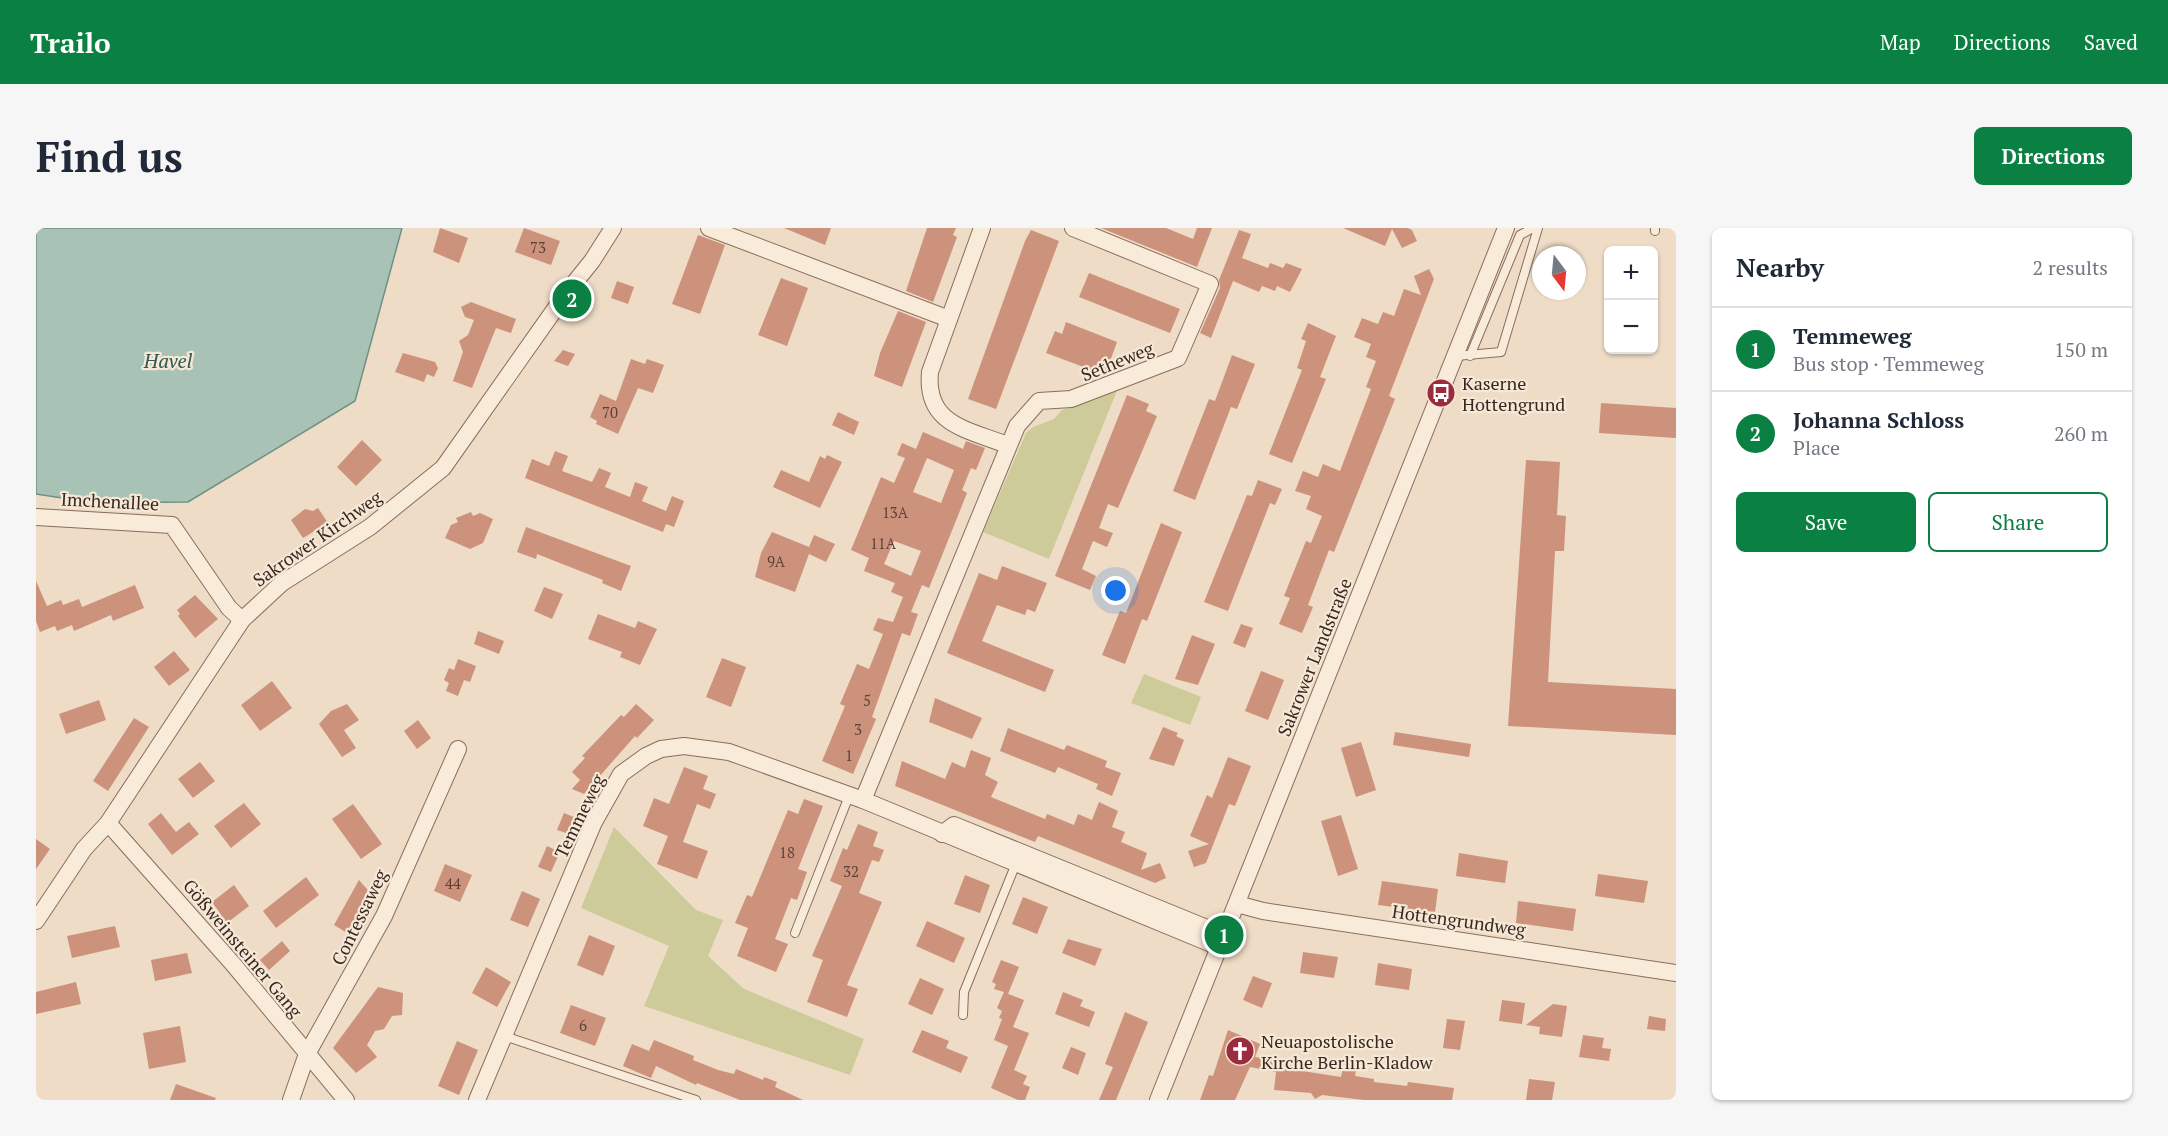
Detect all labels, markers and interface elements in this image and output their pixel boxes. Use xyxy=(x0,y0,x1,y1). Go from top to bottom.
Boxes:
text: Trailo xyxy=(30,24,111,61)
text: Map xyxy=(1880,28,1921,56)
text: Directions xyxy=(1954,28,2051,56)
text: Saved xyxy=(2084,28,2138,56)
button: Directions xyxy=(1974,127,2132,185)
text: Find us xyxy=(36,128,183,184)
house number: 73 xyxy=(530,237,546,257)
north arrow xyxy=(1532,246,1586,300)
map controls xyxy=(1604,246,1658,354)
button: + xyxy=(1604,246,1658,300)
text: Nearby xyxy=(1736,250,1824,284)
text: 2 results xyxy=(2033,254,2108,281)
pin: 2 xyxy=(552,276,592,322)
button: − xyxy=(1604,300,1658,354)
text: Temmeweg xyxy=(1793,321,1912,350)
street label: Setheweg xyxy=(1077,335,1157,386)
text: 1 xyxy=(1750,336,1761,363)
text: 150 m xyxy=(2054,336,2108,363)
water label: Havel xyxy=(143,347,193,374)
text: Bus stop · Temmeweg xyxy=(1793,350,1984,377)
place label: Kaserne Hottengrund xyxy=(1462,371,1565,416)
bus stop icon: Kaserne Hottengrund xyxy=(1425,377,1457,409)
house number: 70 xyxy=(602,402,618,422)
text: Johanna Schloss xyxy=(1793,405,1964,434)
text: 2 xyxy=(1750,420,1761,447)
text: 260 m xyxy=(2054,420,2108,447)
text: Place xyxy=(1793,434,1840,461)
street label: Sakrower Kirchweg xyxy=(248,484,387,591)
street label: Imchenallee xyxy=(60,486,160,516)
button: Save xyxy=(1736,492,1916,552)
button: Share xyxy=(1928,492,2108,552)
house number: 13A xyxy=(882,502,909,522)
house number: 11A xyxy=(870,533,897,553)
house number: 9A xyxy=(767,551,786,571)
street label: Sakrower Landstraße xyxy=(1271,574,1357,740)
your location xyxy=(1101,576,1130,605)
house number: 5 xyxy=(863,690,871,710)
house number: 3 xyxy=(854,719,862,739)
house number: 1 xyxy=(845,745,853,765)
street label: Temmeweg xyxy=(548,770,610,862)
house number: 18 xyxy=(779,842,795,862)
house number: 32 xyxy=(843,861,859,881)
street label: Contessaweg xyxy=(325,865,393,969)
house number: 44 xyxy=(445,873,461,893)
street label: Gößweinsteiner Gang xyxy=(178,874,308,1023)
street label: Hottengrundweg xyxy=(1391,899,1528,941)
pin: 1 xyxy=(1204,912,1244,958)
house number: 6 xyxy=(579,1015,587,1035)
place label: Neuapostolische Kirche Berlin-Kladow xyxy=(1261,1029,1433,1074)
church icon: Neuapostolische Kirche Berlin-Kladow xyxy=(1224,1035,1256,1067)

